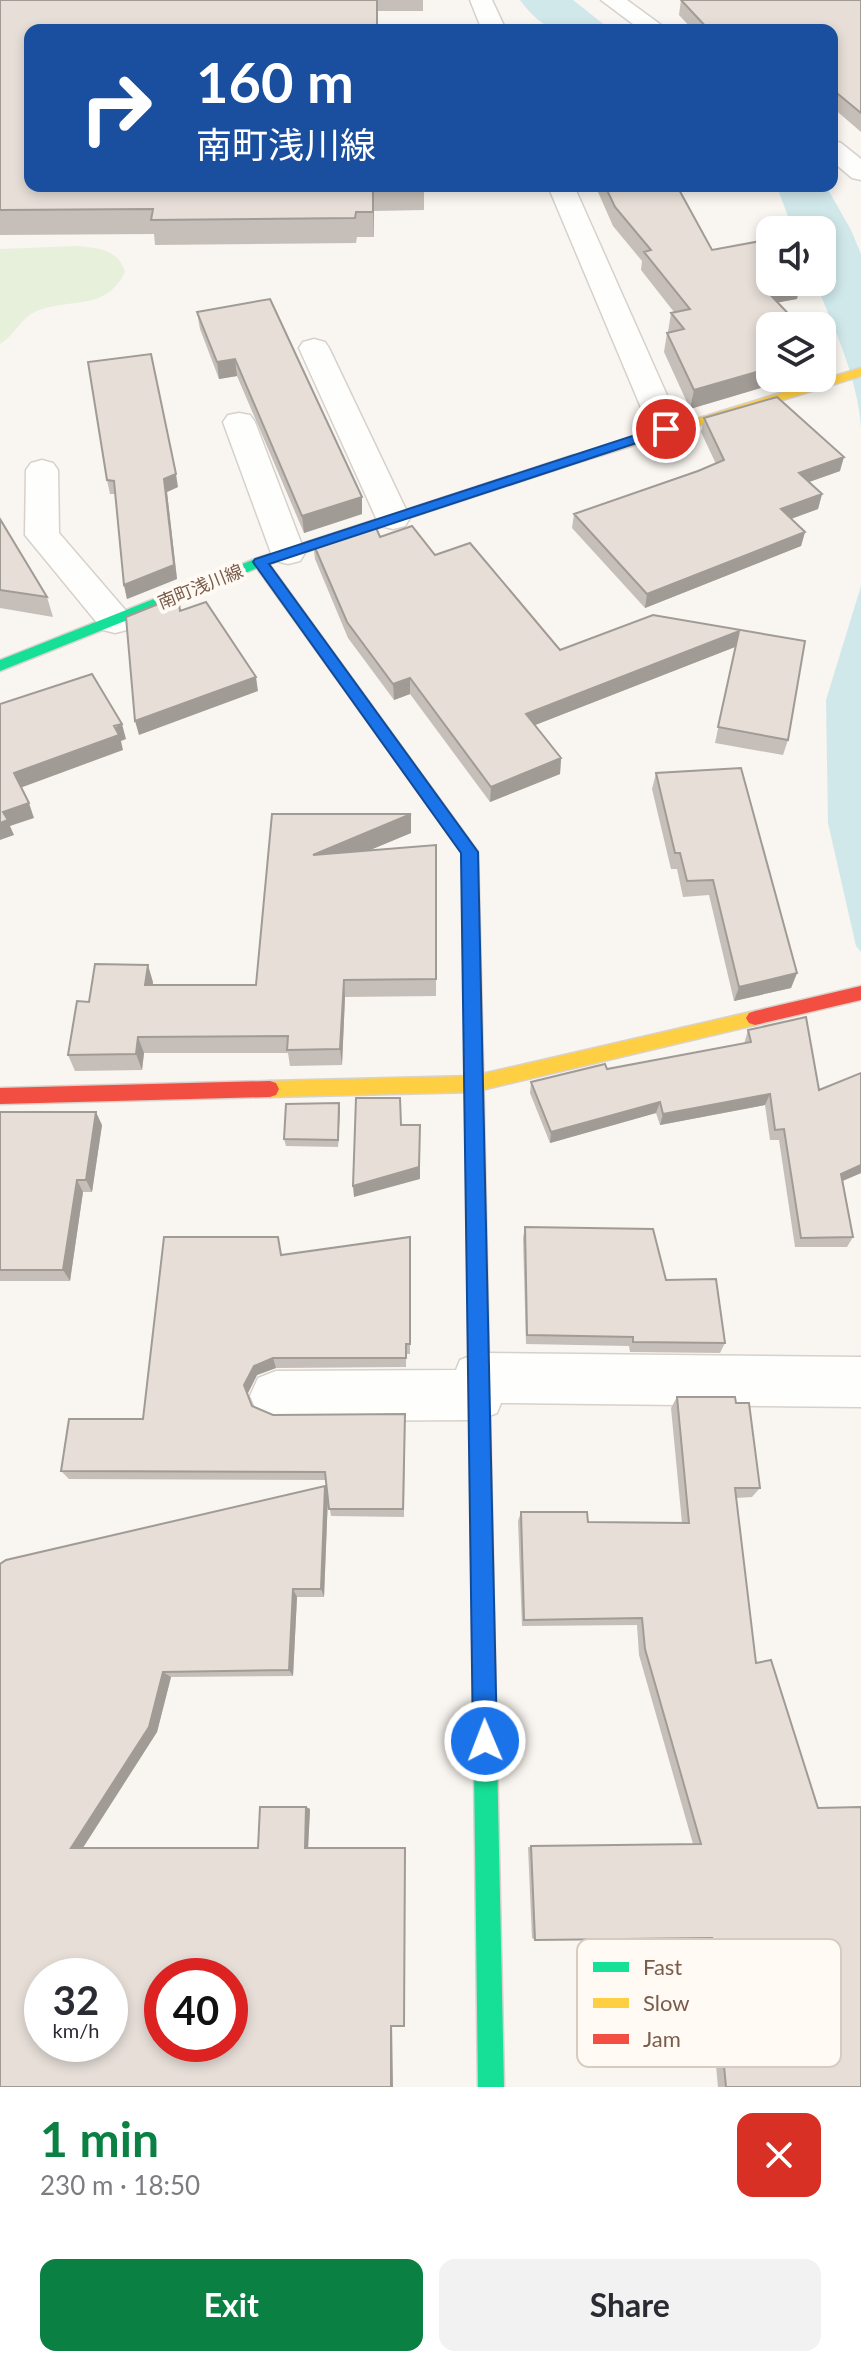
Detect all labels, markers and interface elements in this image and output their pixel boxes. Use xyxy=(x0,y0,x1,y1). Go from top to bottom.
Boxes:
text: 160 m xyxy=(196,48,354,115)
icon: right xyxy=(64,56,168,160)
text: 南町浅川線 xyxy=(196,122,376,166)
map controls xyxy=(756,216,836,392)
button: sound xyxy=(756,216,836,296)
button: layers xyxy=(756,312,836,392)
pin xyxy=(632,395,700,463)
icon: arrive xyxy=(644,407,688,451)
street label: 南町浅川線 xyxy=(154,559,246,613)
position arrow xyxy=(443,1699,527,1783)
legend xyxy=(577,1939,841,2067)
text: Fast xyxy=(643,1953,682,1980)
speed limit sign: 40 xyxy=(144,1958,248,2062)
text: 32 xyxy=(53,1976,99,2024)
text: Slow xyxy=(643,1989,690,2016)
text: km/h xyxy=(53,2018,99,2042)
text: Jam xyxy=(643,2025,681,2052)
text: 1 min xyxy=(40,2110,159,2167)
button: close xyxy=(737,2113,821,2197)
text: 230 m · 18:50 xyxy=(40,2169,200,2201)
button: Exit xyxy=(40,2259,423,2351)
button: Share xyxy=(439,2259,821,2351)

